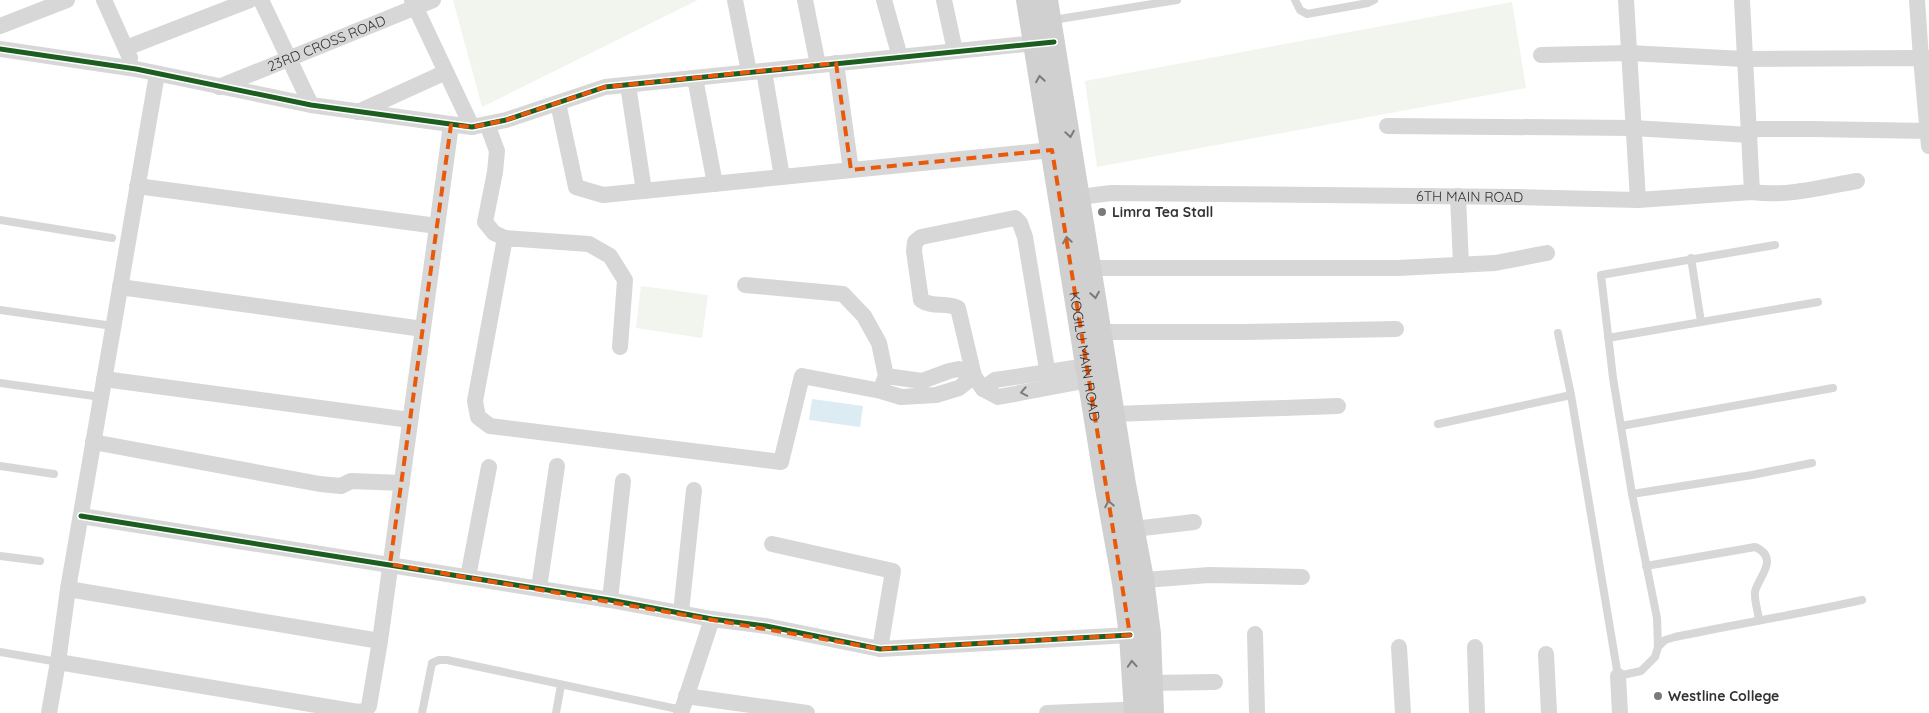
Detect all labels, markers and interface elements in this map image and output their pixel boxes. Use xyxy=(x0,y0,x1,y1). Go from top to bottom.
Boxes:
street label: 23RD CROSS ROAD xyxy=(265,11,388,75)
one-way arrow xyxy=(1036,75,1046,84)
one-way arrow xyxy=(1064,130,1074,139)
street label: 6TH MAIN ROAD xyxy=(1416,187,1524,206)
place label: Limra Tea Stall xyxy=(1112,203,1213,221)
marker: Limra Tea Stall xyxy=(1096,206,1108,218)
one-way arrow xyxy=(1062,235,1072,244)
street label: KOGILU MAIN ROAD xyxy=(1065,290,1104,423)
one-way arrow xyxy=(1090,291,1100,299)
one-way arrow xyxy=(1019,387,1028,397)
one-way arrow xyxy=(1104,499,1114,508)
one-way arrow xyxy=(1127,660,1138,668)
place label: Westline College xyxy=(1668,687,1779,705)
marker: Westline College xyxy=(1652,690,1664,702)

